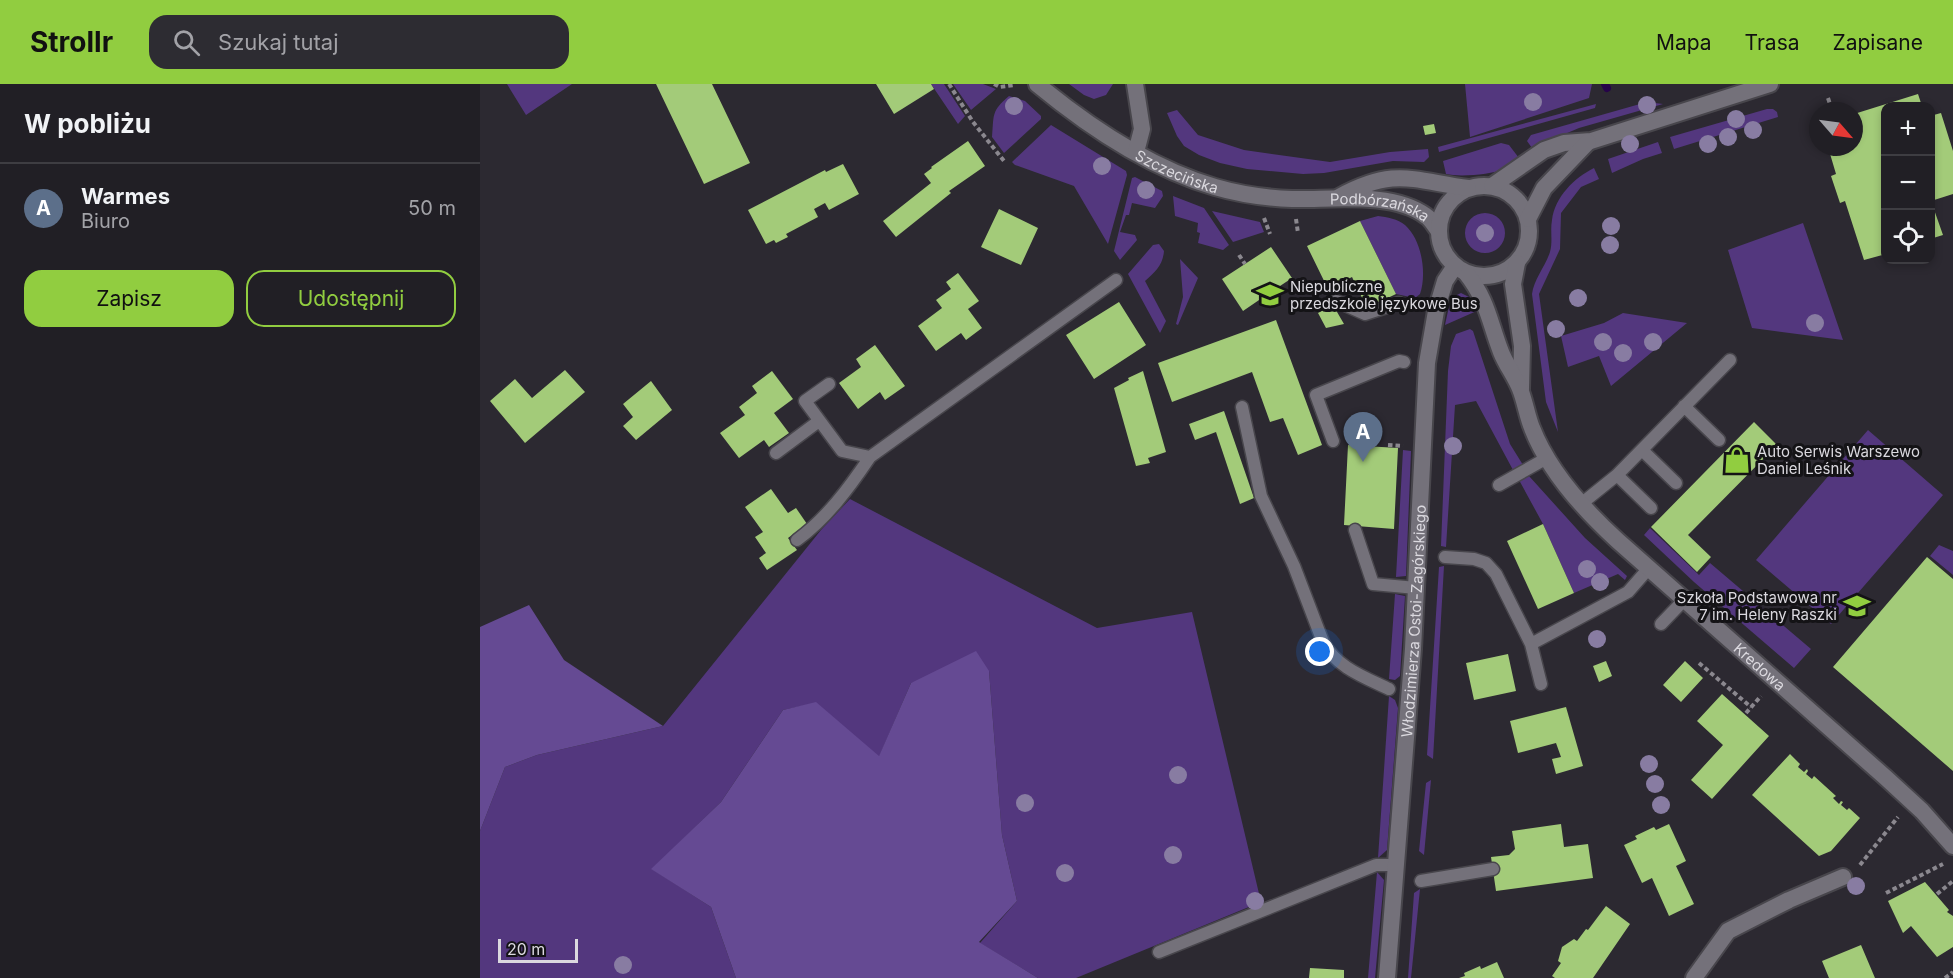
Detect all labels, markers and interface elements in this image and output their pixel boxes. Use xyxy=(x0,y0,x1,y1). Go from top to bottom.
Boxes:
search box xyxy=(149,15,569,69)
text: Strollr xyxy=(30,25,113,59)
icon: search xyxy=(170,26,203,59)
text: Szukaj tutaj xyxy=(218,29,338,55)
text: Mapa xyxy=(1656,30,1712,55)
text: Trasa xyxy=(1745,30,1800,55)
text: Zapisane xyxy=(1833,30,1923,55)
north arrow xyxy=(1809,102,1863,156)
map controls xyxy=(1881,102,1935,264)
button: + xyxy=(1881,102,1935,156)
text: W pobliżu xyxy=(24,108,151,139)
street label: Szczecińska xyxy=(1132,145,1221,197)
button: − xyxy=(1881,156,1935,210)
text: Warmes xyxy=(81,183,170,209)
street label: Podbórzańska xyxy=(1330,189,1434,225)
text: A xyxy=(36,196,51,220)
text: 50 m xyxy=(408,196,456,220)
text: Biuro xyxy=(81,209,130,233)
button: locate xyxy=(1881,210,1935,264)
button: Zapisz xyxy=(24,270,234,327)
button: Udostępnij xyxy=(246,270,456,327)
place label: Niepubliczne przedszkole językowe Bus xyxy=(1290,277,1478,313)
school or university icon: Niepubliczne przedszkole językowe Bus xyxy=(1255,280,1285,310)
pin: A xyxy=(1344,412,1382,462)
place label: Auto Serwis Warszewo Daniel Leśnik xyxy=(1757,442,1920,478)
shop icon: Auto Serwis Warszewo Daniel Leśnik xyxy=(1722,445,1752,475)
street label: Włodzimierza Ostoi-Zagórskiego xyxy=(1397,504,1430,738)
place label: Szkoła Podstawowa nr 7 im. Heleny Raszki xyxy=(1677,588,1837,624)
school or university icon: Szkoła Podstawowa nr 7 im. Heleny Raszki xyxy=(1842,591,1872,621)
your location xyxy=(1305,637,1334,666)
street label: Kredowa xyxy=(1730,638,1790,694)
scale bar xyxy=(498,936,578,964)
text: 20 m xyxy=(507,939,545,959)

